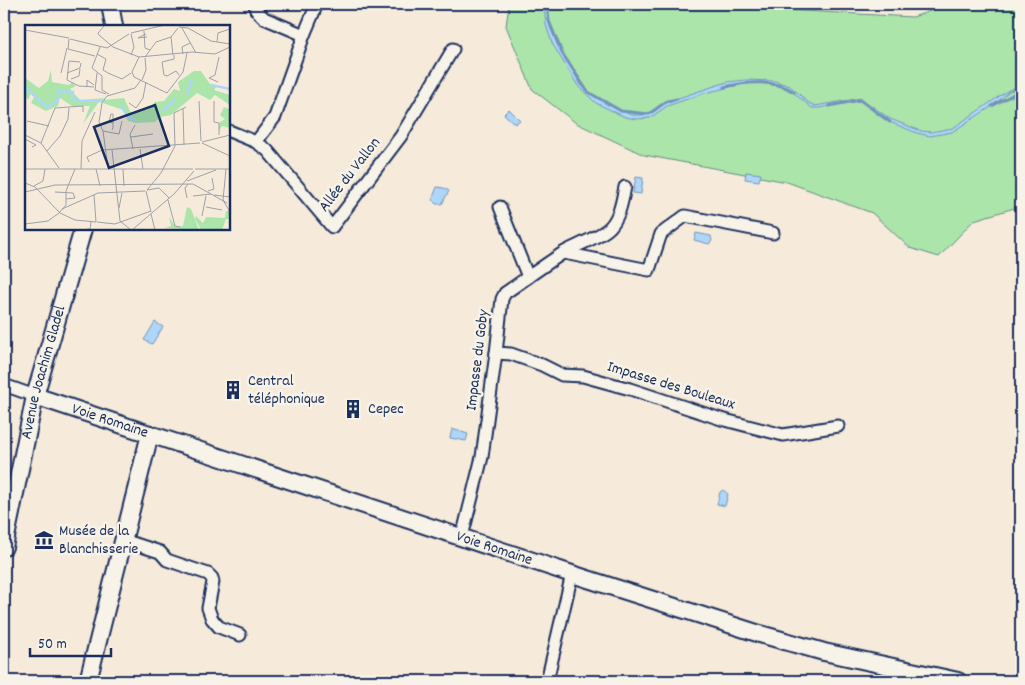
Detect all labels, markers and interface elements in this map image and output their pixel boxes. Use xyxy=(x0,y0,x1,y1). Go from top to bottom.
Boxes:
inset map xyxy=(25,25,230,230)
street label: Allée du Vallon xyxy=(313,133,387,217)
street label: Avenue Joachim Gladel xyxy=(15,303,72,441)
street label: Impasse du Goby xyxy=(460,308,496,412)
street label: Impasse des Bouleaux xyxy=(604,356,738,416)
place label: Central téléphonique xyxy=(248,370,325,411)
building icon: Central téléphonique xyxy=(222,379,244,401)
street label: Voie Romaine xyxy=(69,397,151,444)
building icon: Cepec xyxy=(342,398,364,420)
place label: Cepec xyxy=(368,398,404,421)
place label: Musée de la Blanchisserie xyxy=(59,520,138,561)
street label: Voie Romaine xyxy=(453,525,536,572)
museum icon: Musée de la Blanchisserie xyxy=(33,529,55,551)
scale bar xyxy=(30,625,111,657)
text: 50 m xyxy=(38,634,67,656)

